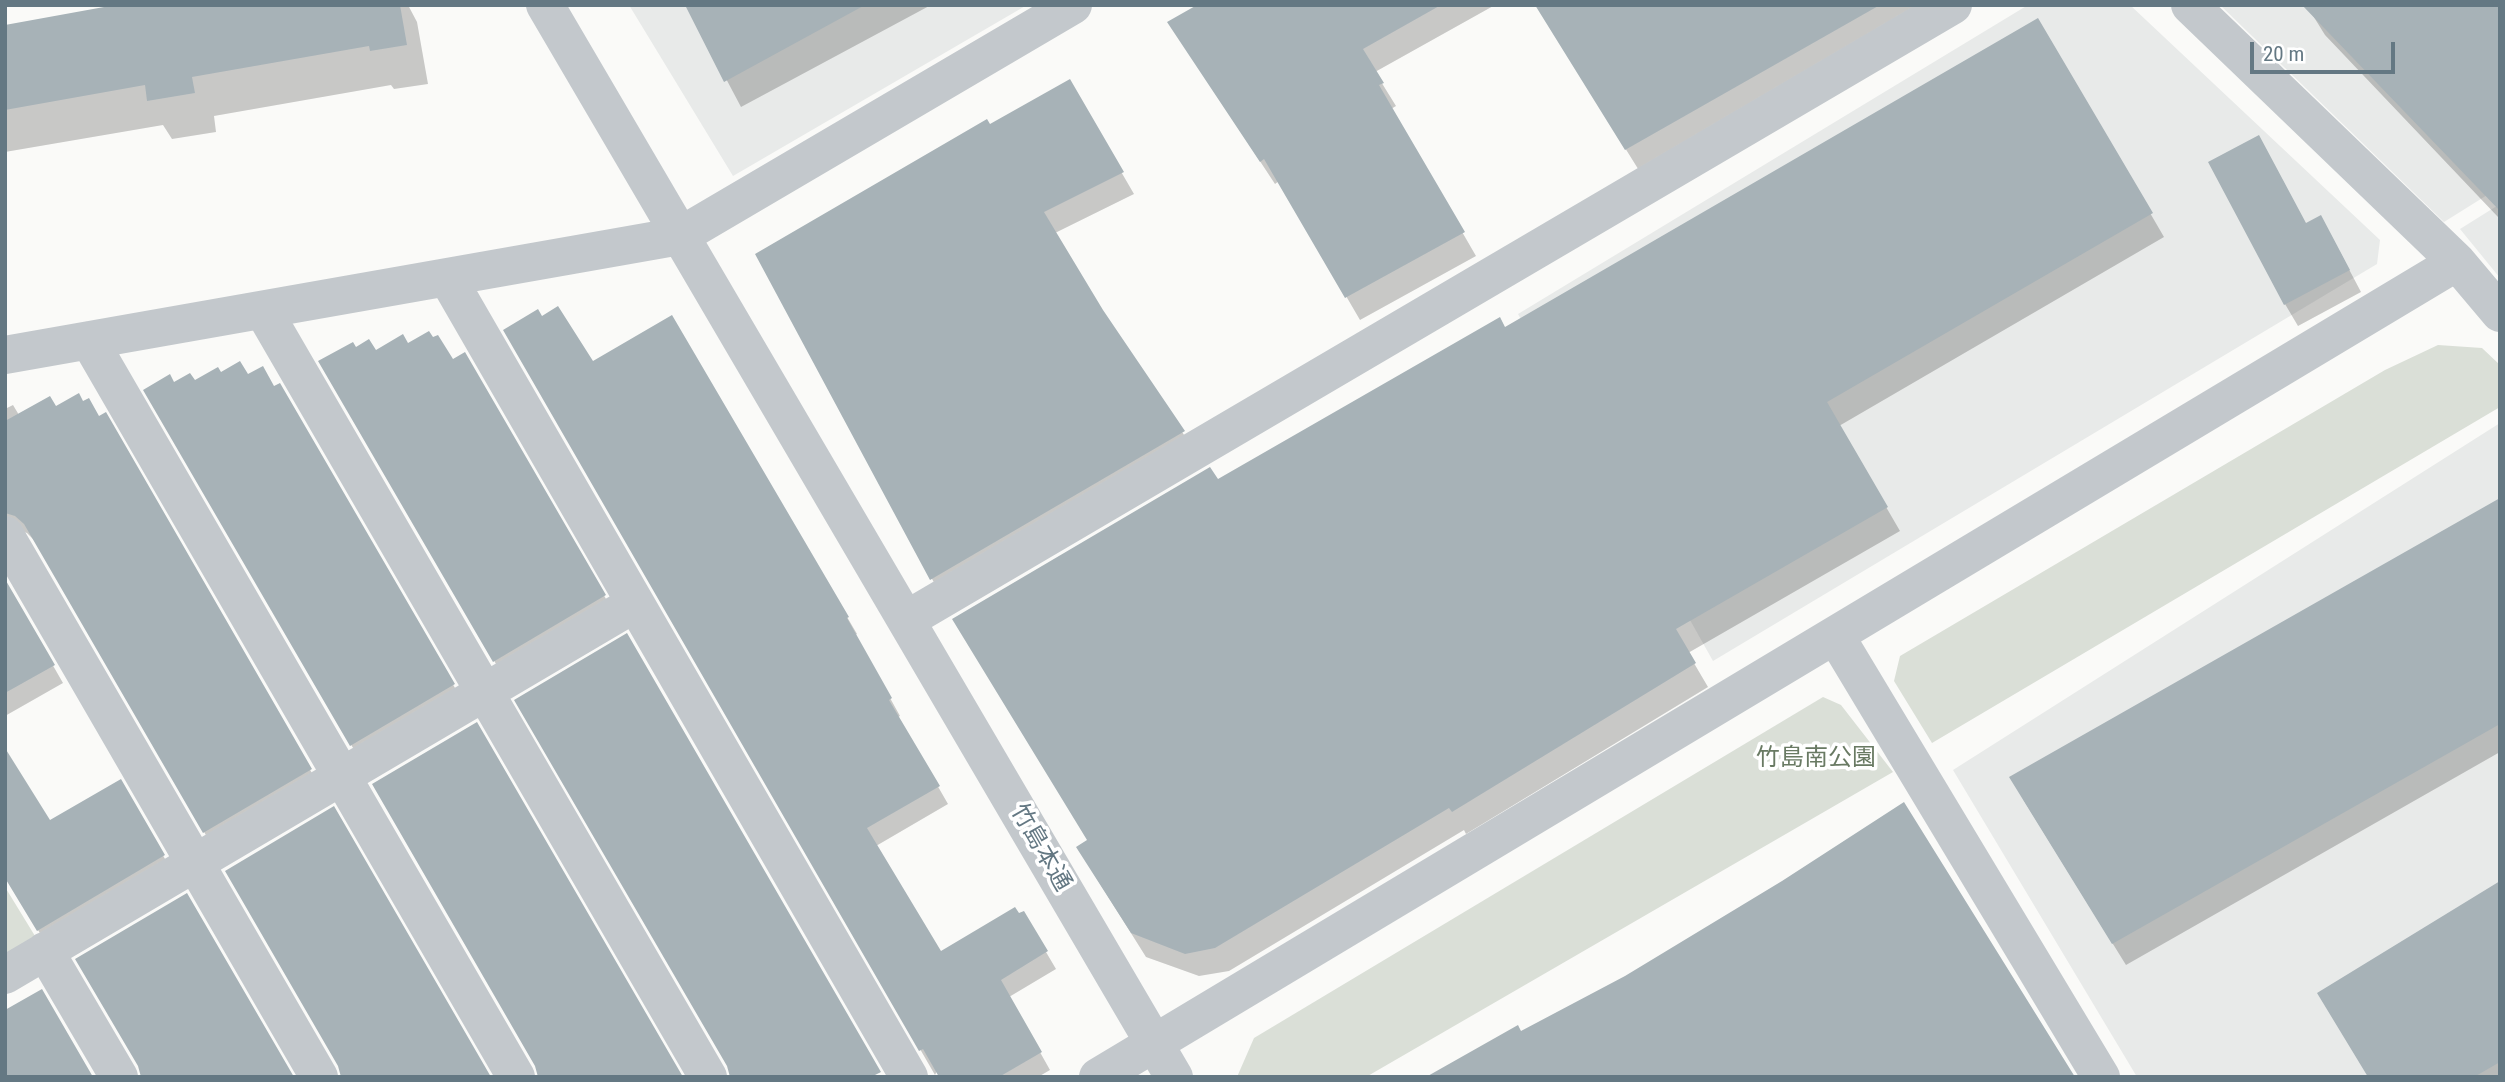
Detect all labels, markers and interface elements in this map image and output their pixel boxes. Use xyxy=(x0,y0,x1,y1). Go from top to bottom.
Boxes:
scale bar xyxy=(2253,28,2398,72)
text: 20 m xyxy=(2263,42,2304,66)
park label: 竹島南公園 xyxy=(1756,745,1876,773)
street label: 竹島本通 xyxy=(1004,799,1076,897)

